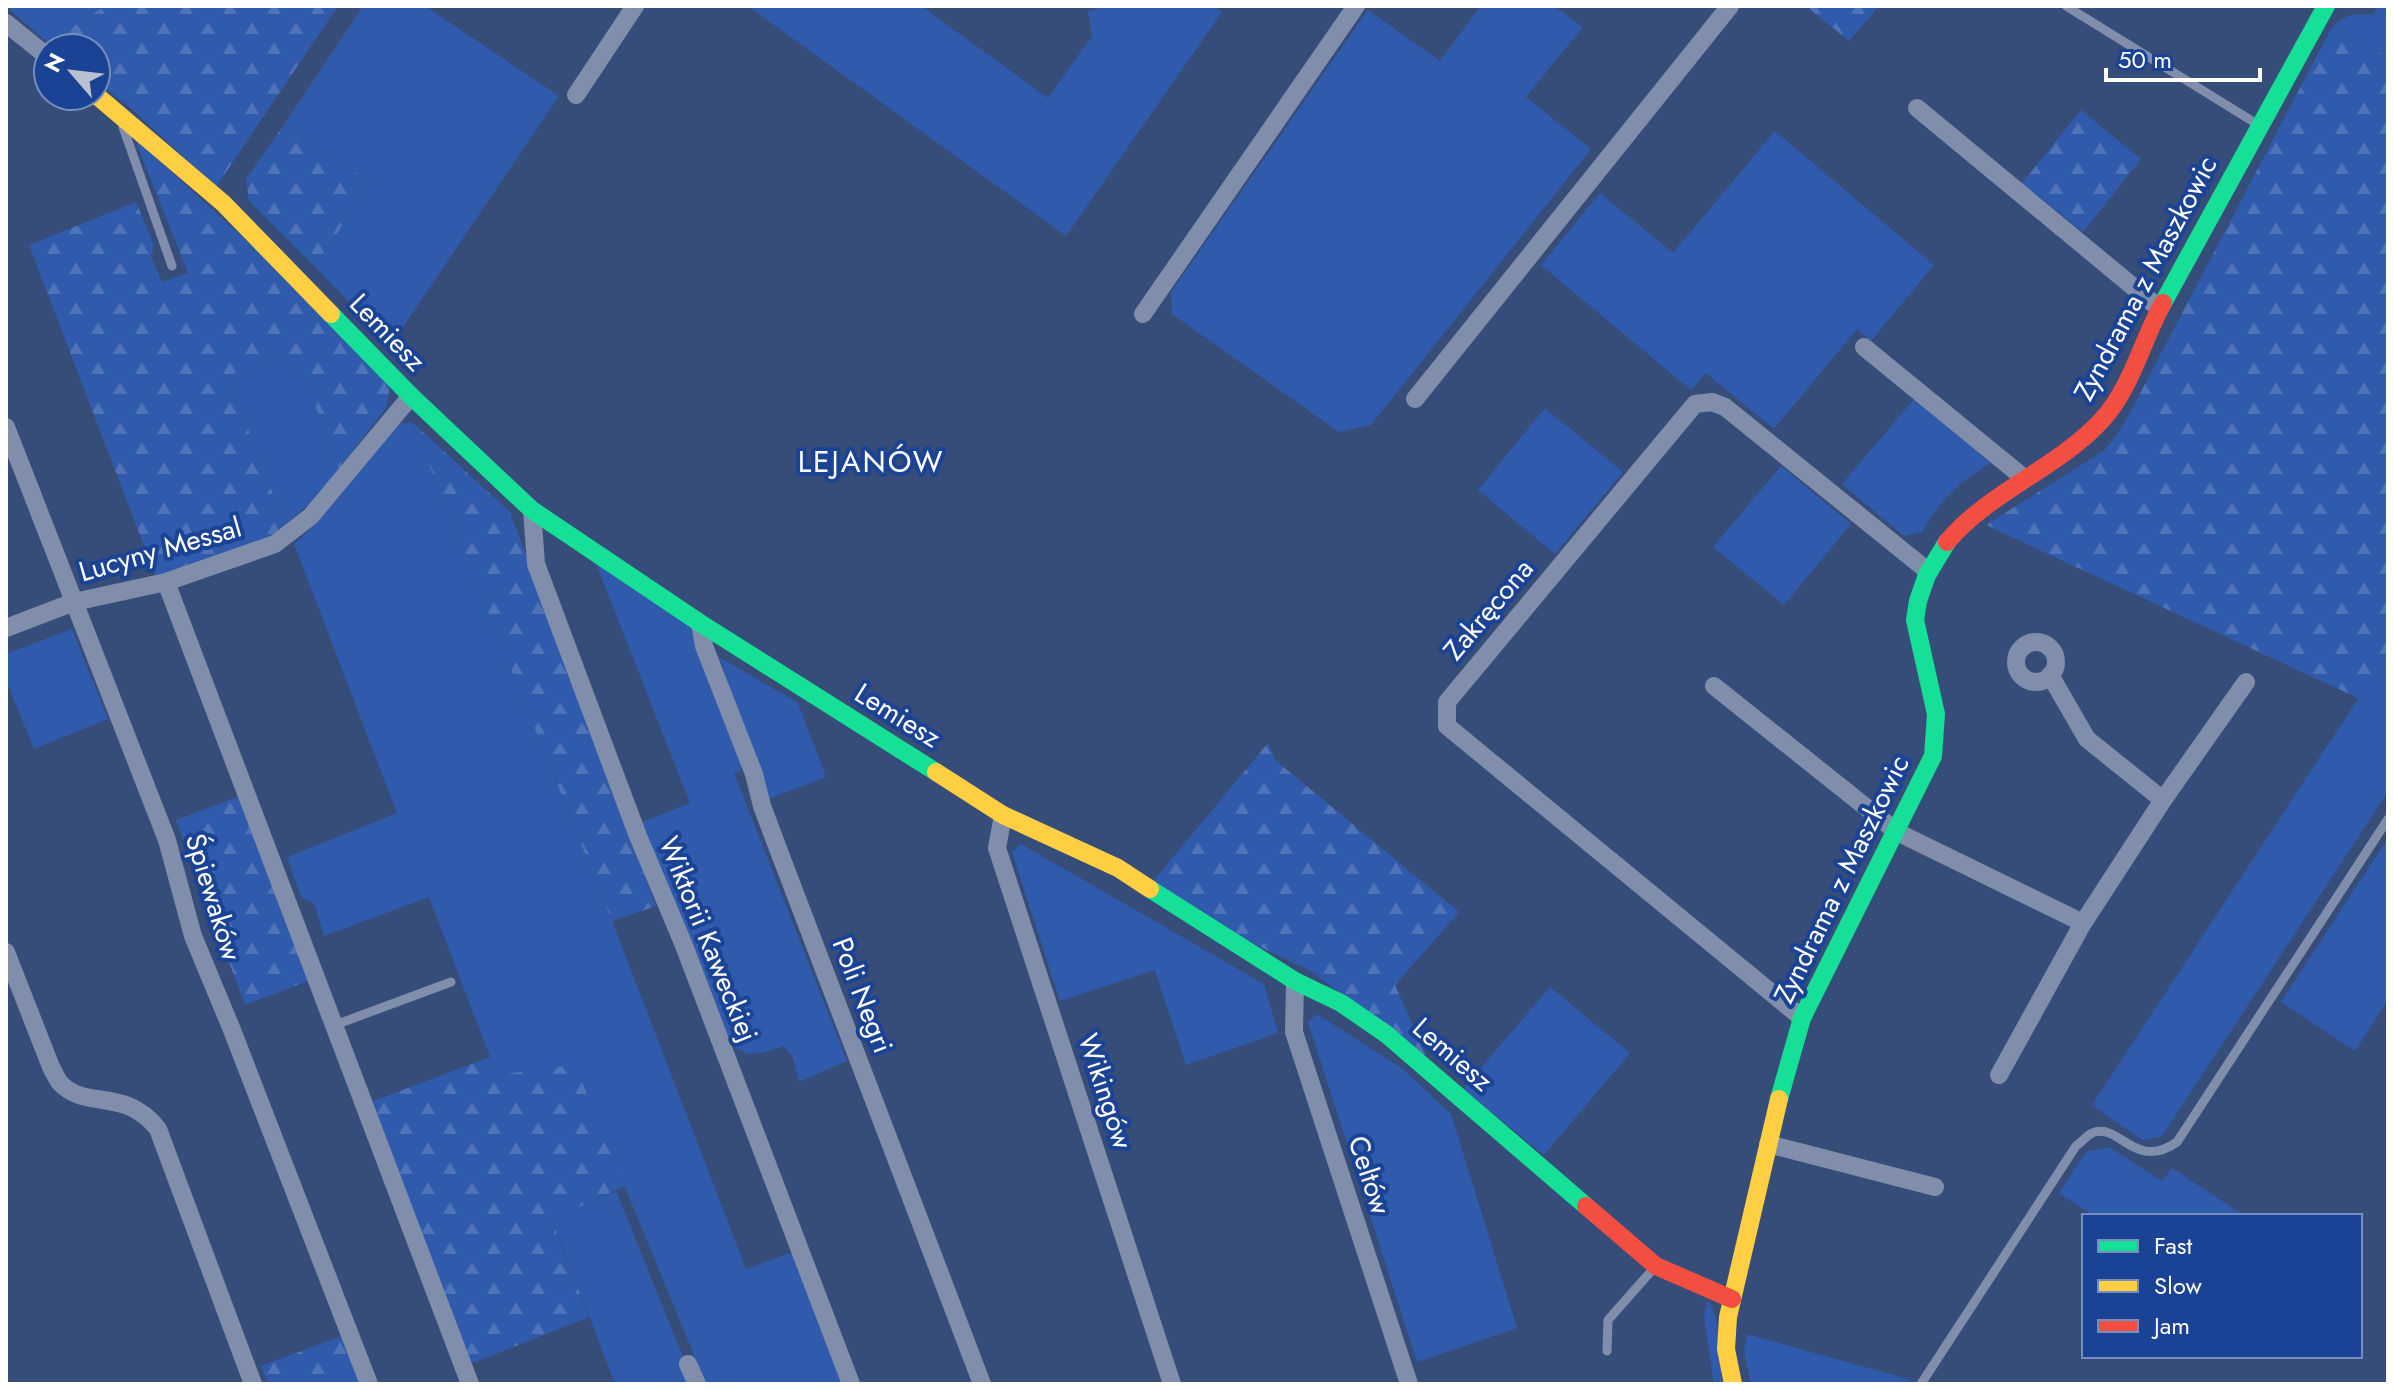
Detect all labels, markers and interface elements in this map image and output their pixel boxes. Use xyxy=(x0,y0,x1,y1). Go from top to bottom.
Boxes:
north arrow xyxy=(32,32,112,112)
scale bar xyxy=(2106,32,2260,82)
text: 50 m xyxy=(2118,42,2172,77)
text: N xyxy=(36,47,73,78)
street label: Zyndrama z Maszkowic xyxy=(2064,149,2227,408)
street label: Lemiesz xyxy=(340,284,435,381)
district label: LEJANÓW xyxy=(798,440,944,483)
street label: Lucyny Messal xyxy=(74,507,246,592)
street label: Zakręcona xyxy=(1434,550,1543,669)
street label: Lemiesz xyxy=(847,673,949,758)
street label: Zyndrama z Maszkowic xyxy=(1763,748,1919,1010)
street label: Śpiewaków xyxy=(175,829,252,966)
street label: Wiktorii Kaweckiej xyxy=(649,830,768,1048)
street label: Poli Negri xyxy=(822,931,903,1059)
street label: Lemiesz xyxy=(1403,1008,1502,1101)
street label: Wikingów xyxy=(1068,1028,1143,1154)
street label: Celtów xyxy=(1338,1130,1401,1220)
legend xyxy=(2082,1214,2362,1358)
text: Fast xyxy=(2154,1228,2192,1263)
text: Slow xyxy=(2154,1268,2202,1303)
text: Jam xyxy=(2151,1308,2190,1343)

